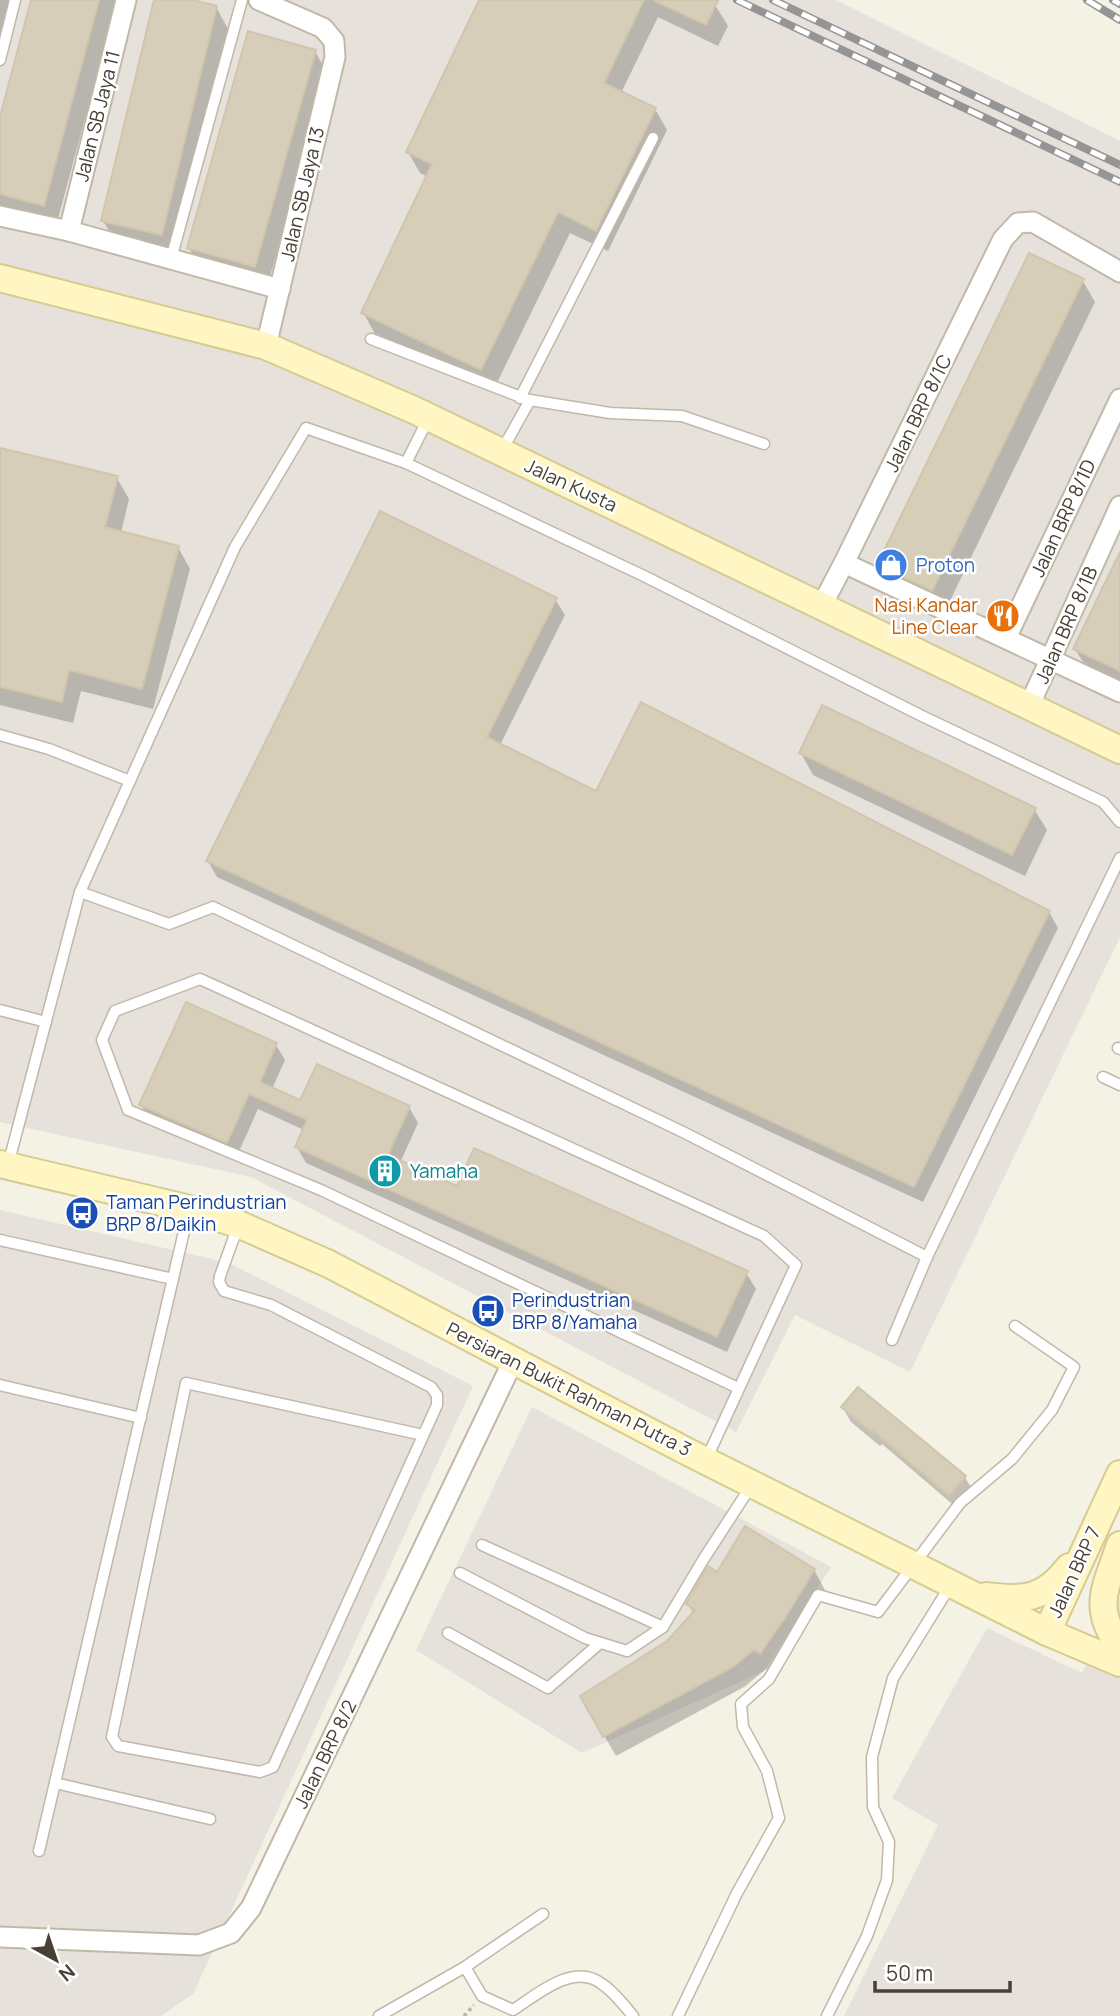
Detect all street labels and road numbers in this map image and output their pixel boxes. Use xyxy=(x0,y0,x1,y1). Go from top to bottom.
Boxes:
street label: Jalan SB Jaya 11 xyxy=(68,48,126,184)
street label: Jalan SB Jaya 13 xyxy=(274,124,330,264)
street label: Jalan BRP 8/1C xyxy=(878,350,958,476)
street label: Jalan Kusta xyxy=(520,452,622,518)
street label: Jalan BRP 8/1D xyxy=(1024,455,1102,581)
street label: Jalan BRP 8/1B xyxy=(1029,562,1104,688)
street label: Persiaran Bukit Rahman Putra 3 xyxy=(442,1316,696,1462)
street label: Jalan BRP 7 xyxy=(1042,1522,1106,1622)
street label: Jalan BRP 8/2 xyxy=(288,1695,362,1813)

